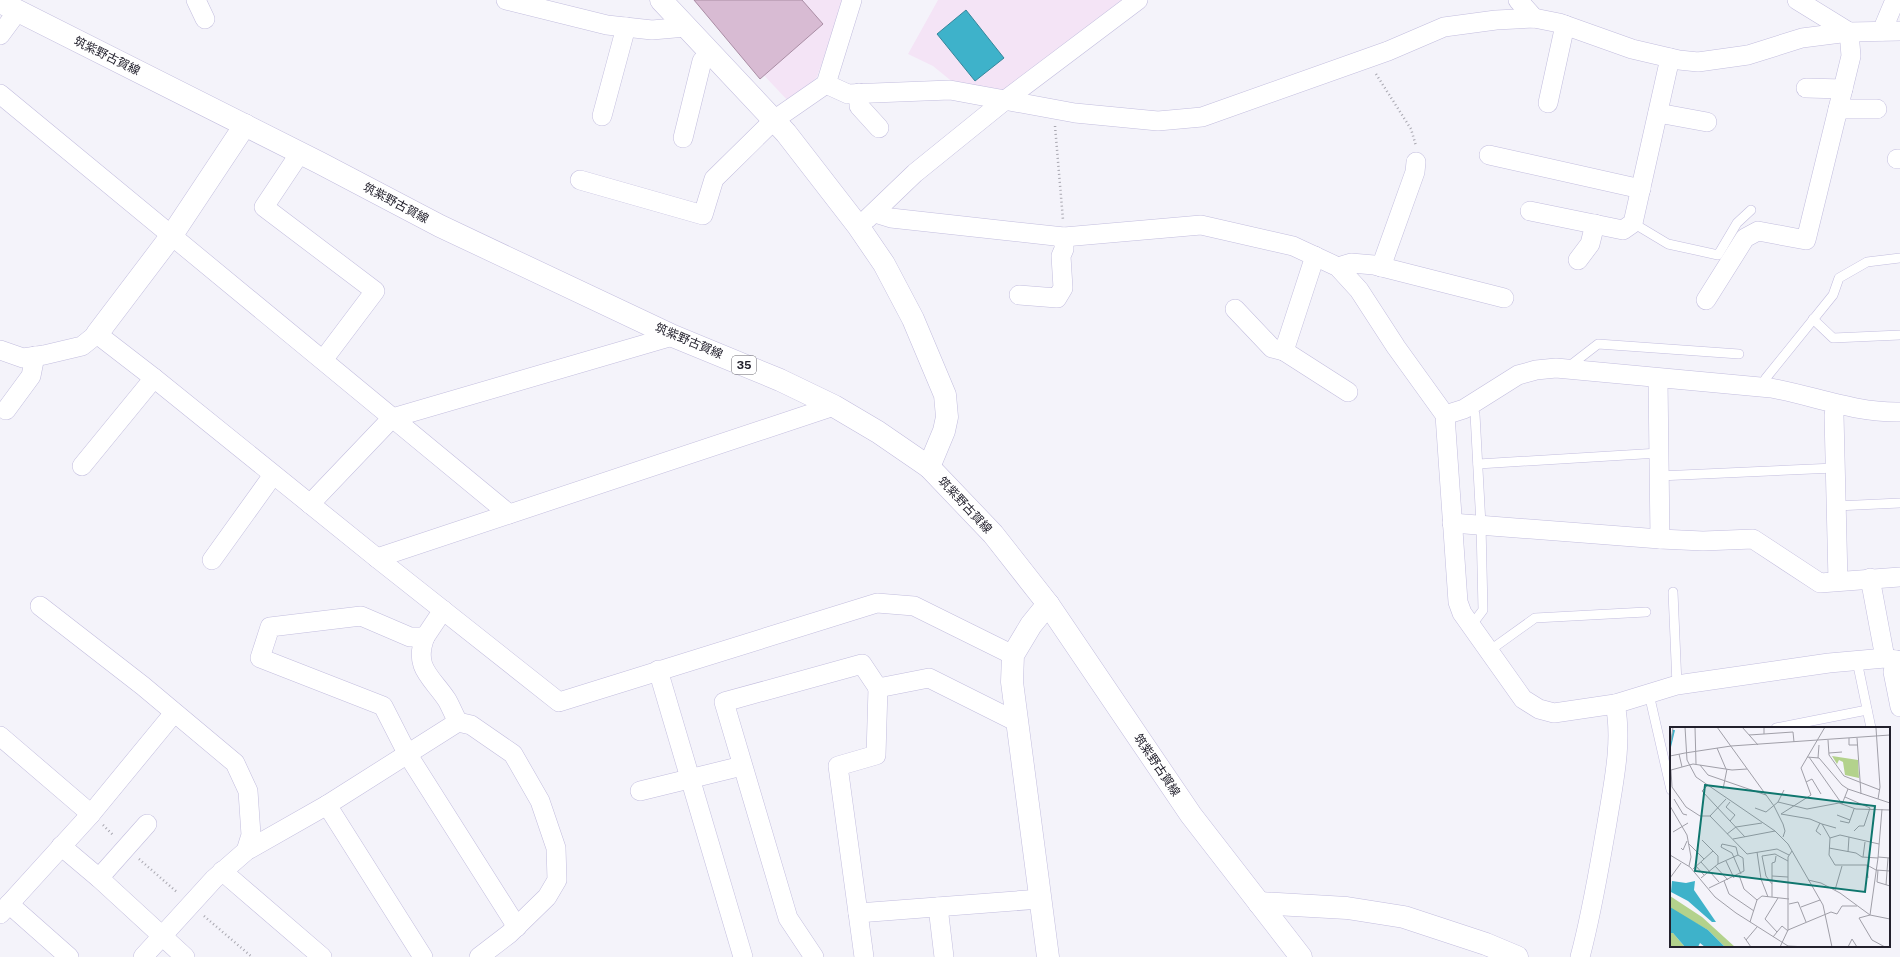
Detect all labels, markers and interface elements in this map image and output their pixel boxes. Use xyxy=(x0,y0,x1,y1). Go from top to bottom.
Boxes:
street label: 筑紫野古賀線 xyxy=(72,34,142,78)
street label: 筑紫野古賀線 xyxy=(361,180,431,226)
street label: 筑紫野古賀線 xyxy=(653,320,725,362)
road number: 35 xyxy=(732,356,756,374)
street label: 筑紫野古賀線 xyxy=(935,474,995,536)
inset map xyxy=(1670,727,1890,947)
street label: 筑紫野古賀線 xyxy=(1131,731,1183,799)

